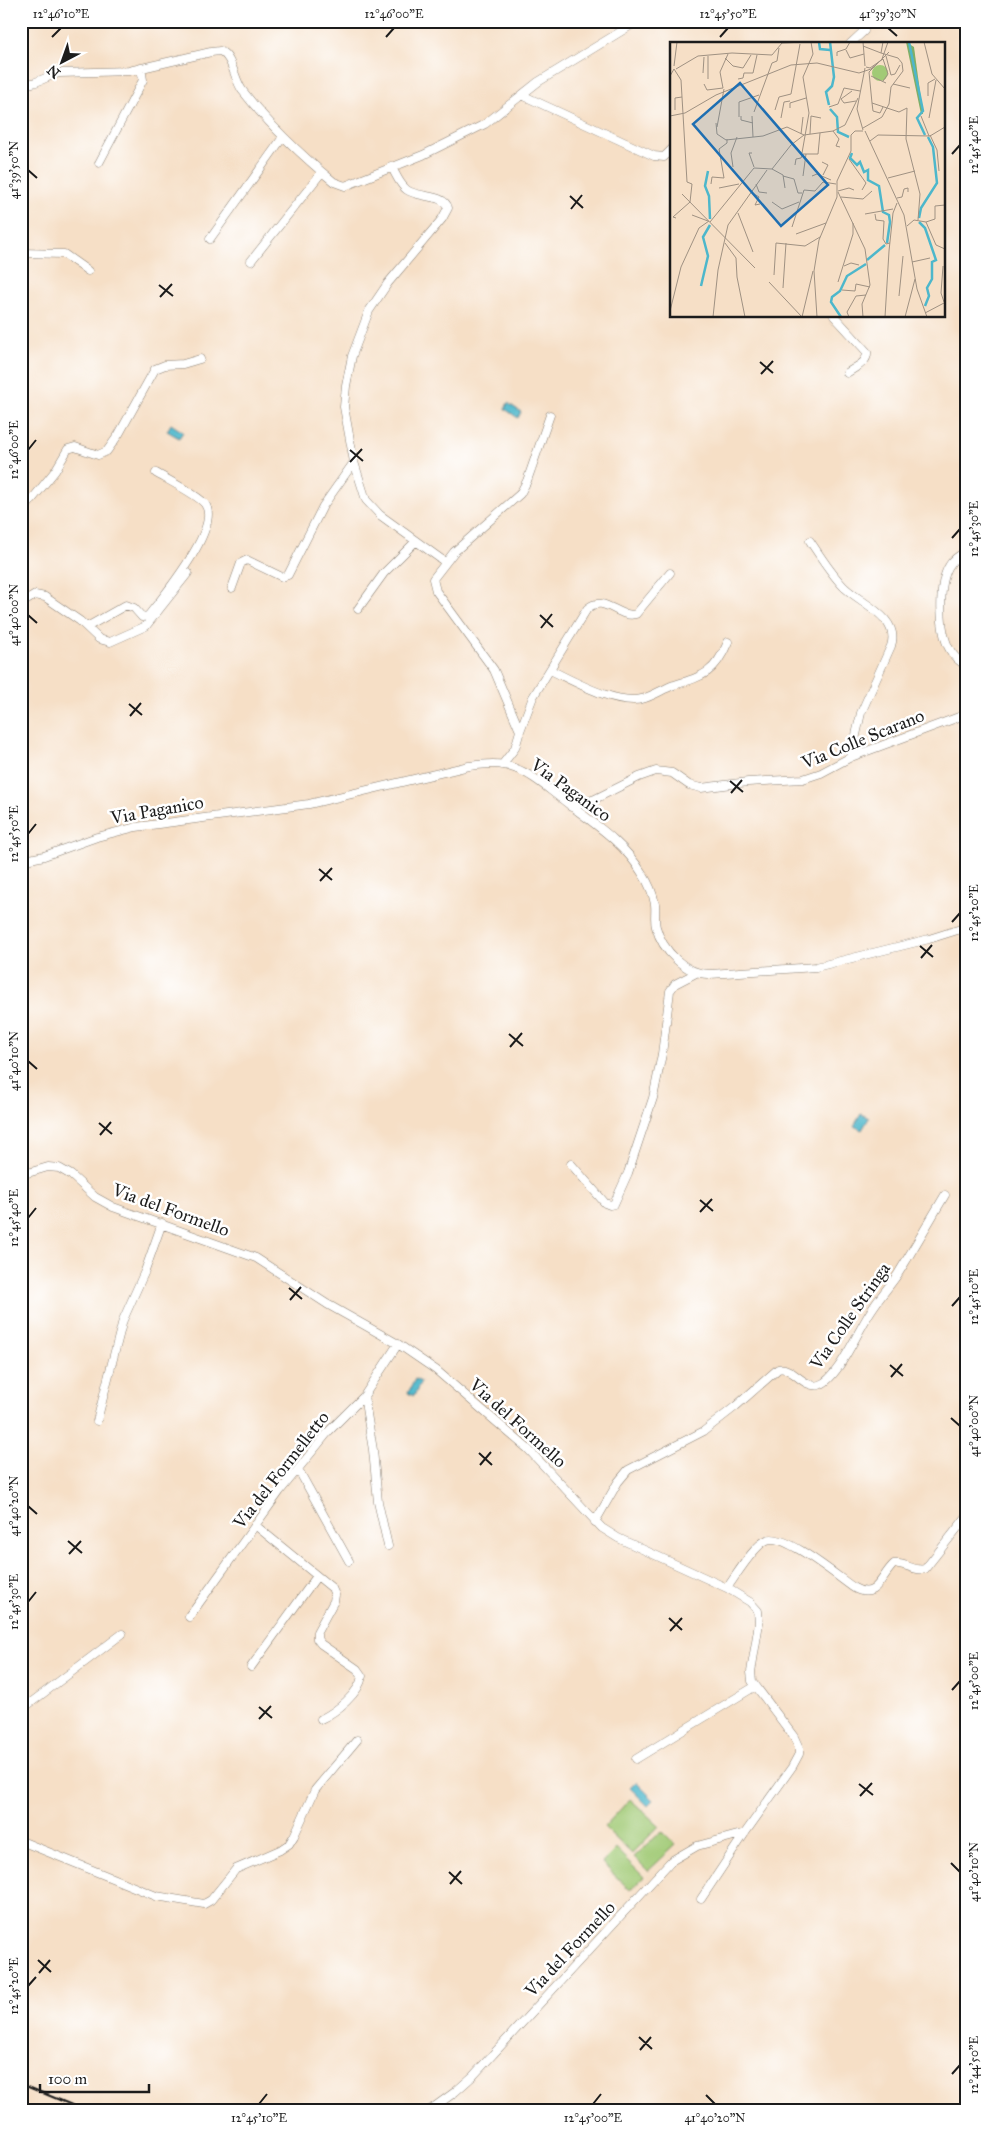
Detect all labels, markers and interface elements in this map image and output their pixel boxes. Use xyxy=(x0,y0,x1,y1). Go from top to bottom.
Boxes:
text: 12°46'10"E xyxy=(33,7,90,21)
text: 12°46'00"E xyxy=(365,7,424,21)
text: 12°45'50"E xyxy=(700,7,757,21)
text: 41°39'30"N xyxy=(859,7,917,21)
north arrow xyxy=(38,38,88,88)
inset map xyxy=(670,42,946,318)
text: N xyxy=(44,61,64,82)
text: 12°45'40"E xyxy=(967,116,981,174)
text: 41°39'50"N xyxy=(7,141,21,199)
text: 12°46'00"E xyxy=(7,420,21,479)
text: 12°45'30"E xyxy=(967,500,981,557)
text: 41°40'00"N xyxy=(7,584,21,646)
street label: Via Colle Scarano xyxy=(798,704,928,774)
street label: Via Paganico xyxy=(525,753,615,827)
street label: Via Paganico xyxy=(108,791,205,830)
text: 12°45'50"E xyxy=(7,805,21,863)
text: 12°45'20"E xyxy=(967,884,981,942)
text: 41°40'10"N xyxy=(7,1031,21,1091)
street label: Via del Formello xyxy=(109,1178,233,1241)
text: 12°45'40"E xyxy=(7,1189,21,1247)
street label: Via Colle Stringa xyxy=(804,1258,896,1375)
text: 12°45'10"E xyxy=(967,1269,981,1325)
street label: Via del Formello xyxy=(464,1373,571,1472)
text: 41°40'00"N xyxy=(967,1395,981,1457)
street label: Via del Formelletto xyxy=(228,1407,334,1534)
text: 41°40'20"N xyxy=(7,1475,21,1537)
text: 12°45'30"E xyxy=(7,1573,21,1630)
text: 12°45'00"E xyxy=(967,1651,981,1710)
text: 41°40'10"N xyxy=(967,1842,981,1902)
street label: Via del Formello xyxy=(519,1897,620,2002)
text: 12°45'20"E xyxy=(7,1957,21,2015)
text: 12°44'50"E xyxy=(967,2036,981,2094)
scale bar xyxy=(40,2061,149,2093)
text: 100 m xyxy=(48,2070,88,2088)
text: 12°45'10"E xyxy=(231,2111,287,2125)
text: 12°45'00"E xyxy=(564,2111,623,2125)
text: 41°40'20"N xyxy=(684,2111,746,2125)

